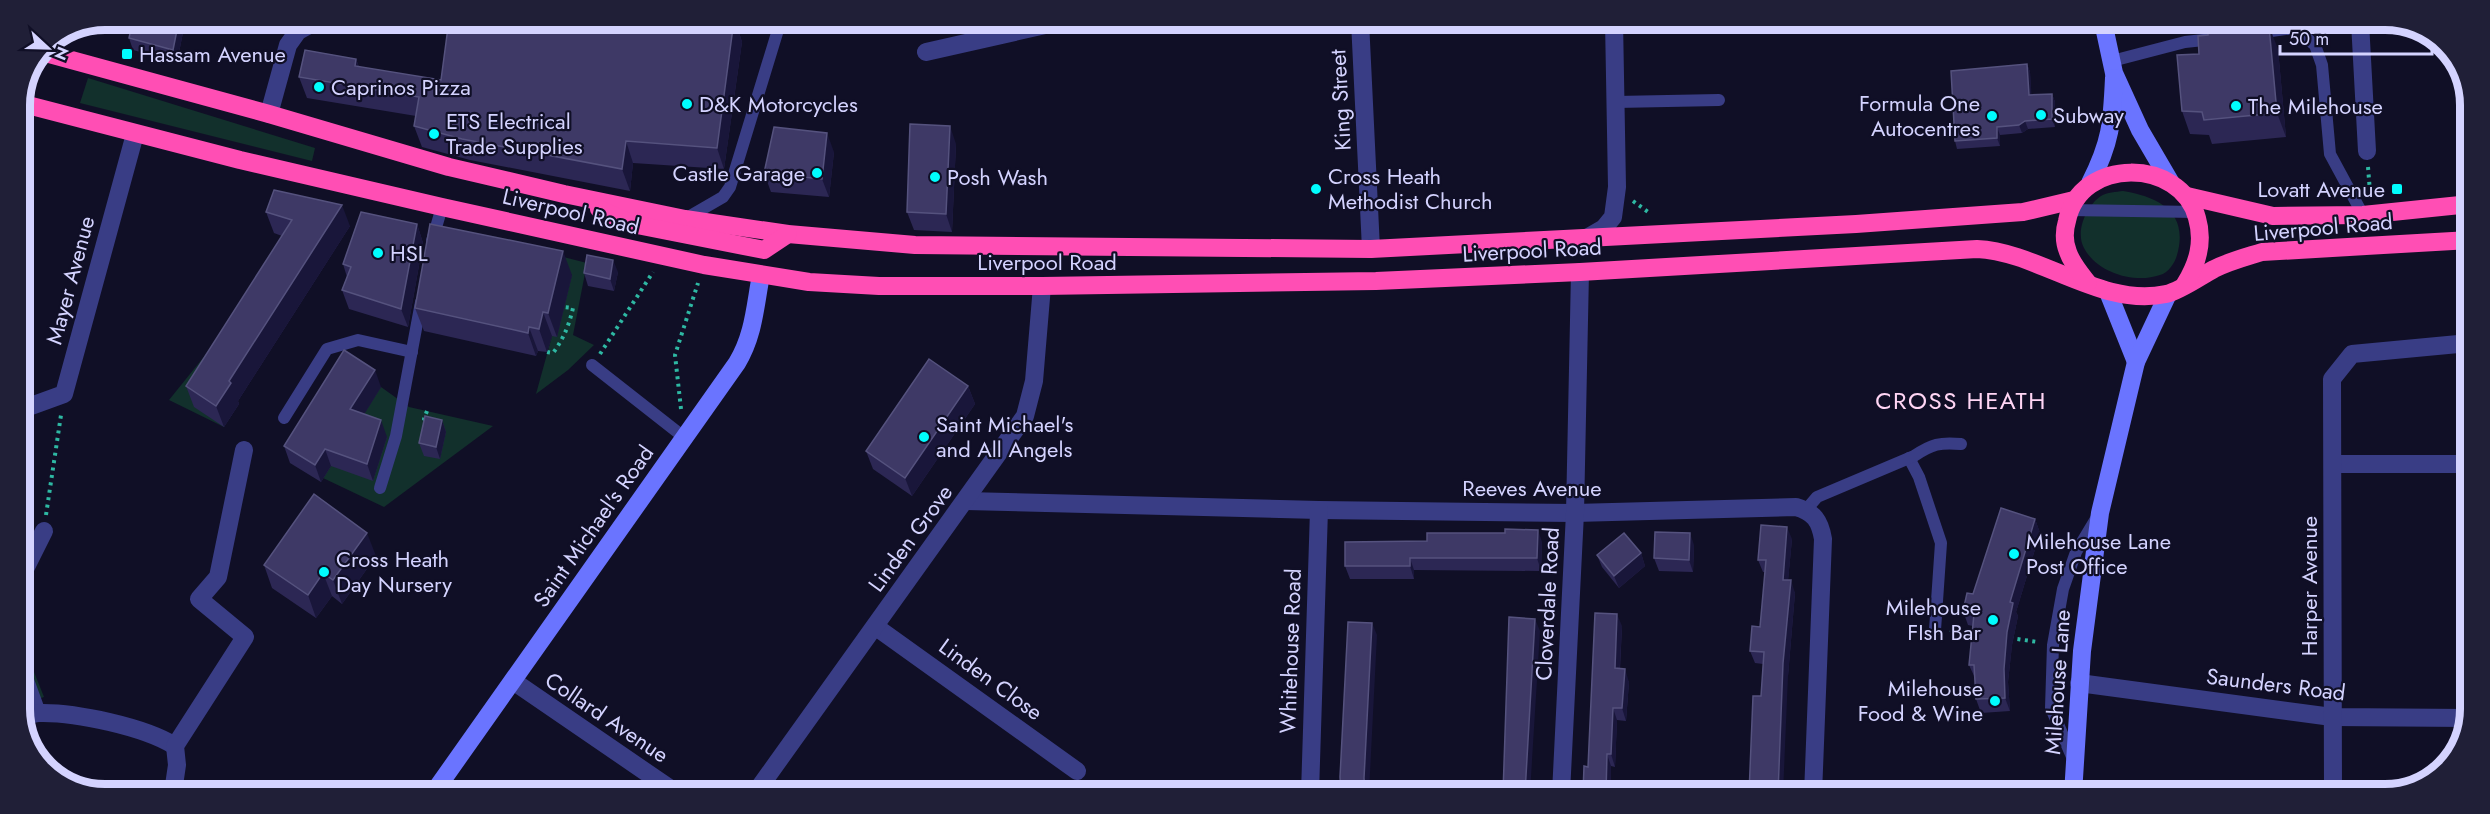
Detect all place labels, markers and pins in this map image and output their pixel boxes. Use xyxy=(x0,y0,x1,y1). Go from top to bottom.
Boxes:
place label: Hassam Avenue xyxy=(139,38,286,70)
marker: Hassam Avenue xyxy=(120,47,134,61)
place label: Caprinos Pizza xyxy=(331,71,471,103)
marker: Caprinos Pizza xyxy=(312,80,326,94)
place label: Formula One Autocentres xyxy=(1859,87,1980,144)
place label: D&K Motorcycles xyxy=(699,88,858,120)
place label: The Milehouse xyxy=(2248,90,2383,122)
marker: D&K Motorcycles xyxy=(680,97,694,111)
place label: Subway xyxy=(2053,99,2124,131)
marker: The Milehouse xyxy=(2229,99,2243,113)
place label: ETS Electrical Trade Supplies xyxy=(446,105,583,162)
marker: Subway xyxy=(2034,108,2048,122)
marker: Formula One Autocentres xyxy=(1985,109,1999,123)
marker: ETS Electrical Trade Supplies xyxy=(427,127,441,141)
place label: Castle Garage xyxy=(673,157,805,189)
place label: Cross Heath Methodist Church xyxy=(1328,160,1492,217)
place label: Posh Wash xyxy=(947,161,1048,193)
marker: Castle Garage xyxy=(810,166,824,180)
marker: Posh Wash xyxy=(928,170,942,184)
place label: Lovatt Avenue xyxy=(2257,173,2385,205)
marker: Cross Heath Methodist Church xyxy=(1309,182,1323,196)
marker: Lovatt Avenue xyxy=(2390,182,2404,196)
place label: HSL xyxy=(390,237,428,269)
marker: HSL xyxy=(371,246,385,260)
place label: Saint Michael's and All Angels xyxy=(936,408,1073,465)
marker: Saint Michael's and All Angels xyxy=(917,430,931,444)
place label: Milehouse Lane Post Office xyxy=(2026,525,2171,582)
place label: Cross Heath Day Nursery xyxy=(336,543,452,600)
marker: Milehouse Lane Post Office xyxy=(2007,547,2021,561)
marker: Cross Heath Day Nursery xyxy=(317,565,331,579)
place label: Milehouse FIsh Bar xyxy=(1886,591,1981,648)
marker: Milehouse FIsh Bar xyxy=(1986,613,2000,627)
place label: Milehouse Food & Wine xyxy=(1858,672,1983,729)
marker: Milehouse Food & Wine xyxy=(1988,694,2002,708)

